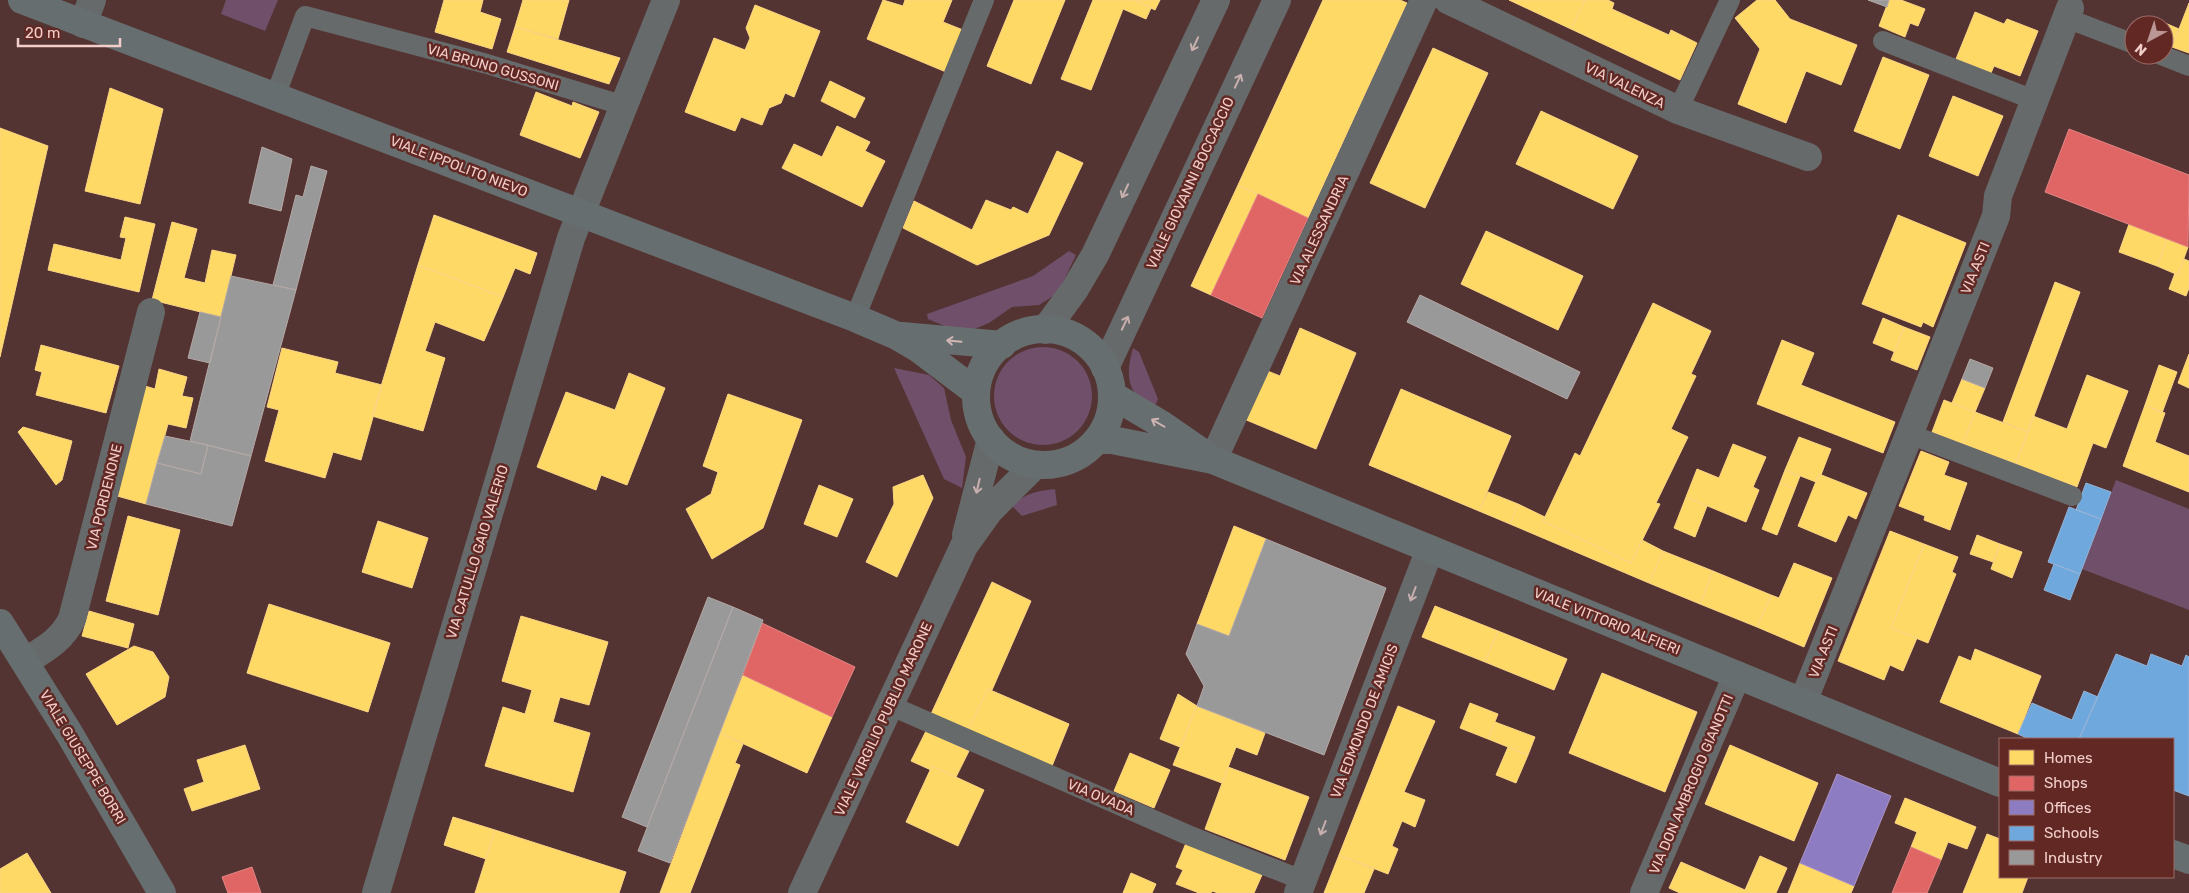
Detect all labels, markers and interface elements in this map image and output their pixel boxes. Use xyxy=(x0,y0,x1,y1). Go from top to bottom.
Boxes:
scale bar xyxy=(18,15,120,47)
north arrow xyxy=(2124,15,2174,65)
text: 20 m xyxy=(25,24,60,42)
one-way arrow xyxy=(1190,36,1199,51)
text: N xyxy=(2132,40,2150,59)
street label: VIA BRUNO GUSSONI xyxy=(425,41,561,94)
street label: VIA VALENZA xyxy=(1582,59,1668,112)
one-way arrow xyxy=(1234,74,1244,89)
street label: VIALE GIOVANNI BOCCACCIO xyxy=(1143,94,1238,272)
street label: VIALE IPPOLITO NIEVO xyxy=(388,132,530,201)
street label: VIA ALESSANDRIA xyxy=(1287,172,1353,288)
one-way arrow xyxy=(1120,183,1129,198)
street label: VIA ASTI xyxy=(1957,240,1994,297)
one-way arrow xyxy=(1120,316,1130,331)
one-way arrow xyxy=(946,336,962,345)
one-way arrow xyxy=(1151,418,1166,428)
street label: VIA PORDENONE xyxy=(83,442,126,552)
street label: VIA CATULLO GAIO VALERIO xyxy=(443,463,512,641)
one-way arrow xyxy=(973,478,982,494)
street label: VIALE VITTORIO ALFIERI xyxy=(1531,584,1683,659)
one-way arrow xyxy=(1408,586,1417,602)
street label: VIALE VIRGILIO PUBLIO MARONE xyxy=(831,620,936,819)
street label: VIA ASTI xyxy=(1805,624,1842,681)
street label: VIA EDMONDO DE AMICIS xyxy=(1327,641,1402,801)
street label: VIALE GIUSEPPE BORRI xyxy=(36,687,129,827)
street label: VIA DON AMBROGIO GIANOTTI xyxy=(1646,692,1737,877)
legend xyxy=(1999,738,2174,878)
text: Homes xyxy=(2044,749,2093,767)
text: Shops xyxy=(2044,774,2088,792)
street label: VIA OVADA xyxy=(1065,776,1138,819)
text: Offices xyxy=(2044,799,2092,817)
one-way arrow xyxy=(1318,819,1327,835)
text: Schools xyxy=(2044,824,2100,842)
text: Industry xyxy=(2044,849,2103,867)

